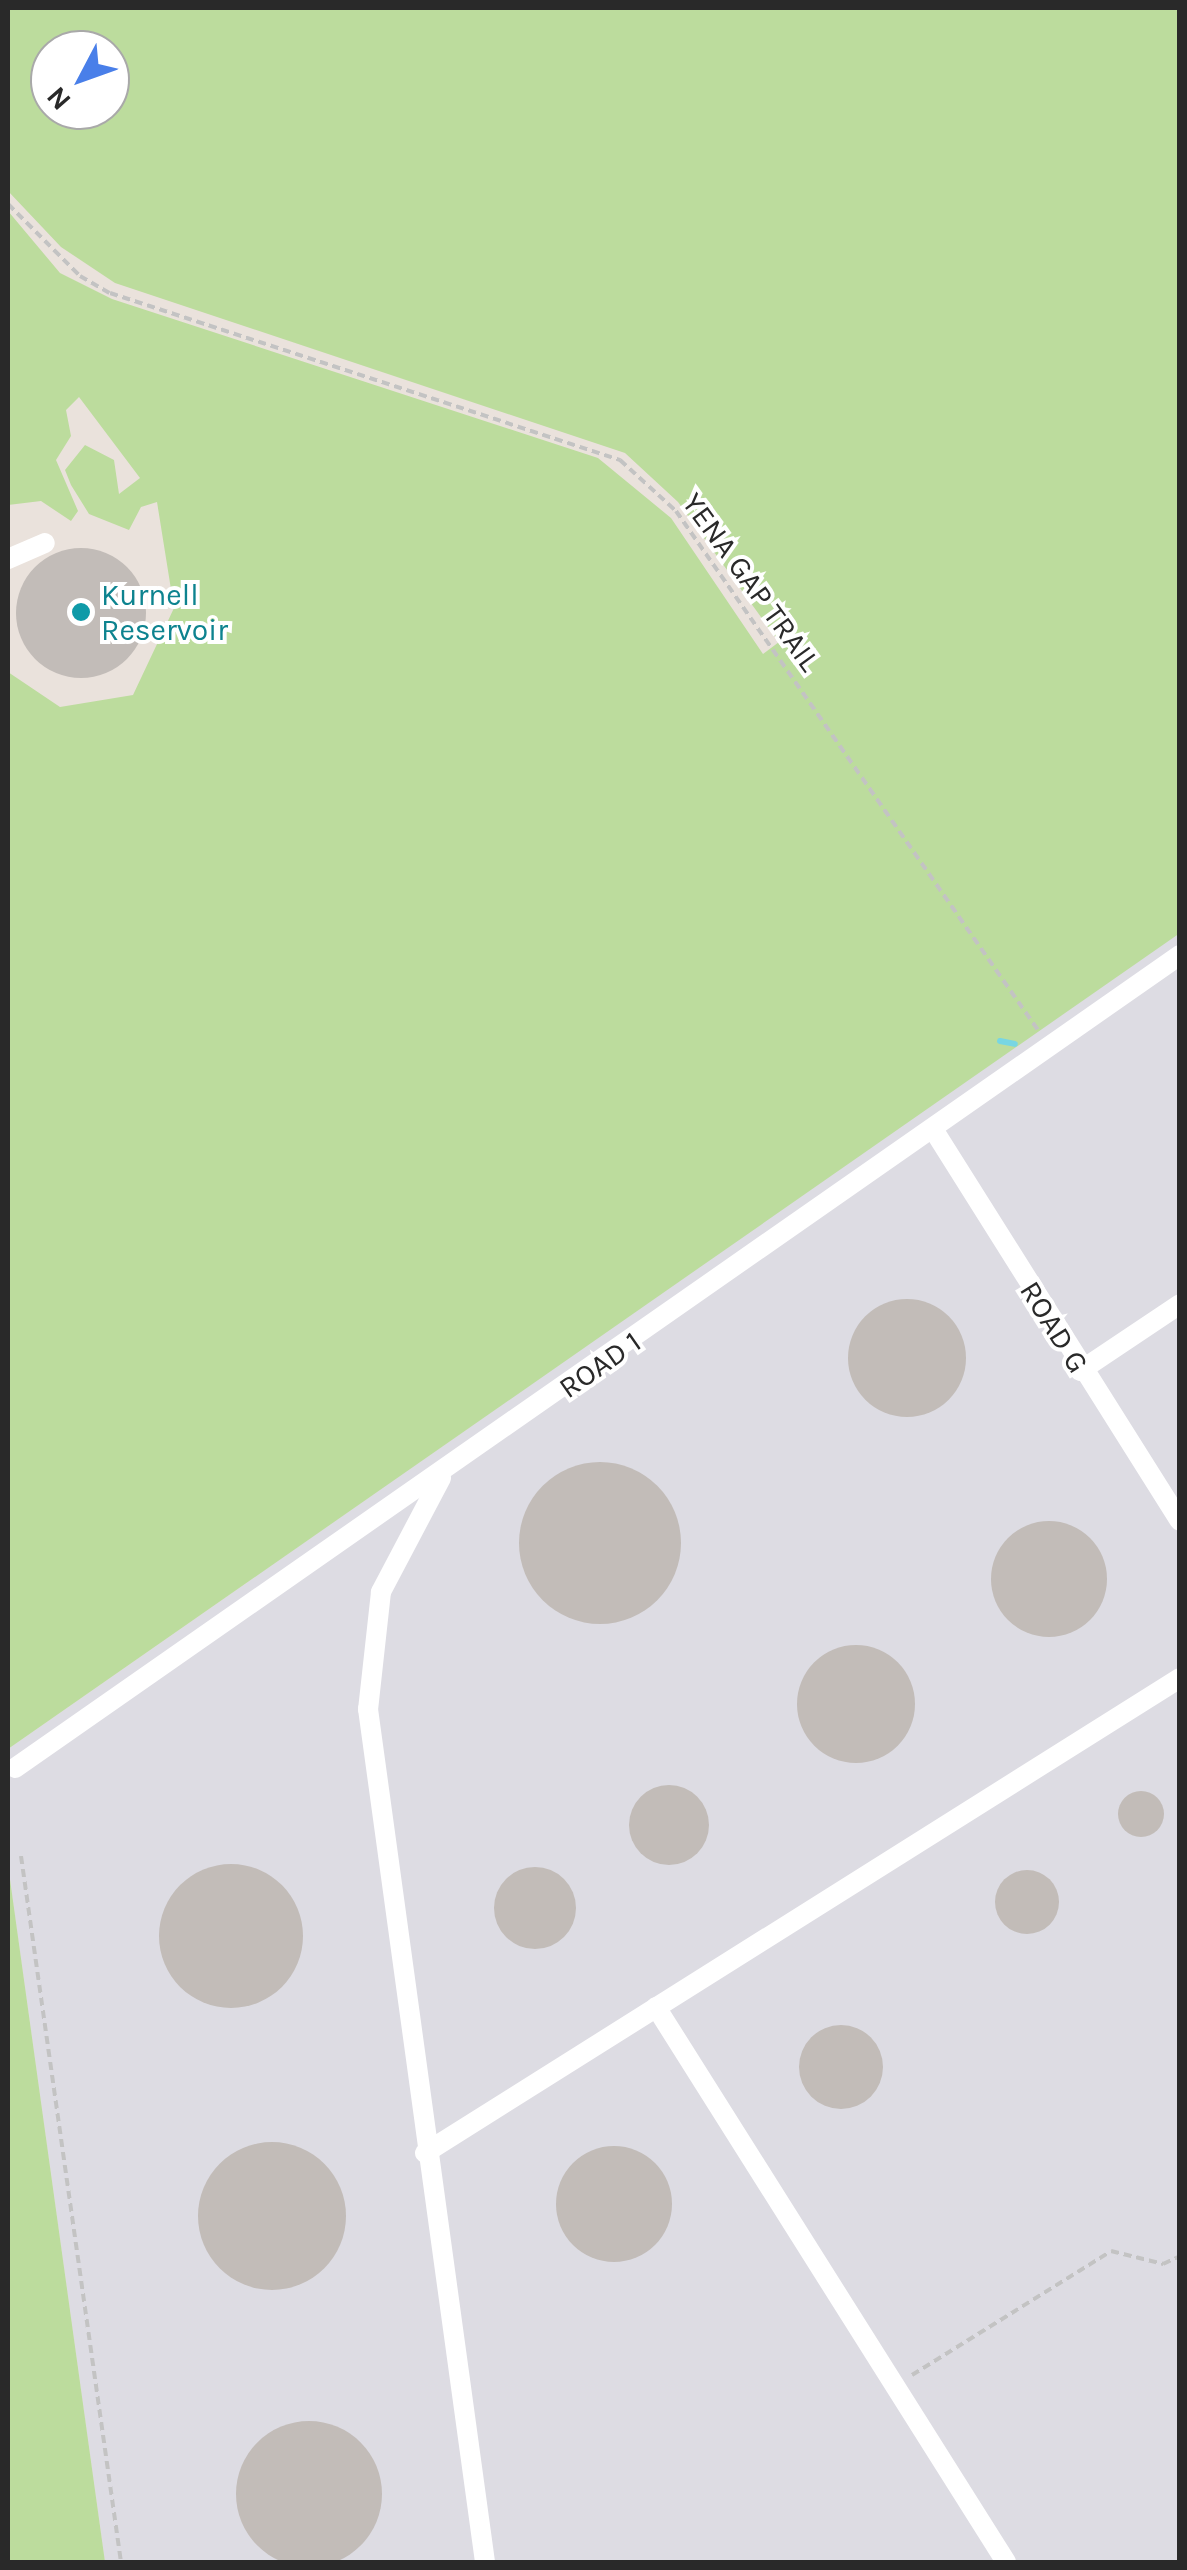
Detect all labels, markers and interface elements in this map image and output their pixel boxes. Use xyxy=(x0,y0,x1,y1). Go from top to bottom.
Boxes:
north arrow xyxy=(30,30,130,130)
text: N xyxy=(39,80,78,117)
street label: YENA GAP TRAIL xyxy=(674,486,828,678)
place label: Kurnell Reservoir xyxy=(101,577,228,648)
marker: Kurnell Reservoir xyxy=(70,601,92,623)
street label: ROAD G xyxy=(1012,1275,1096,1379)
street label: ROAD 1 xyxy=(552,1324,648,1406)

